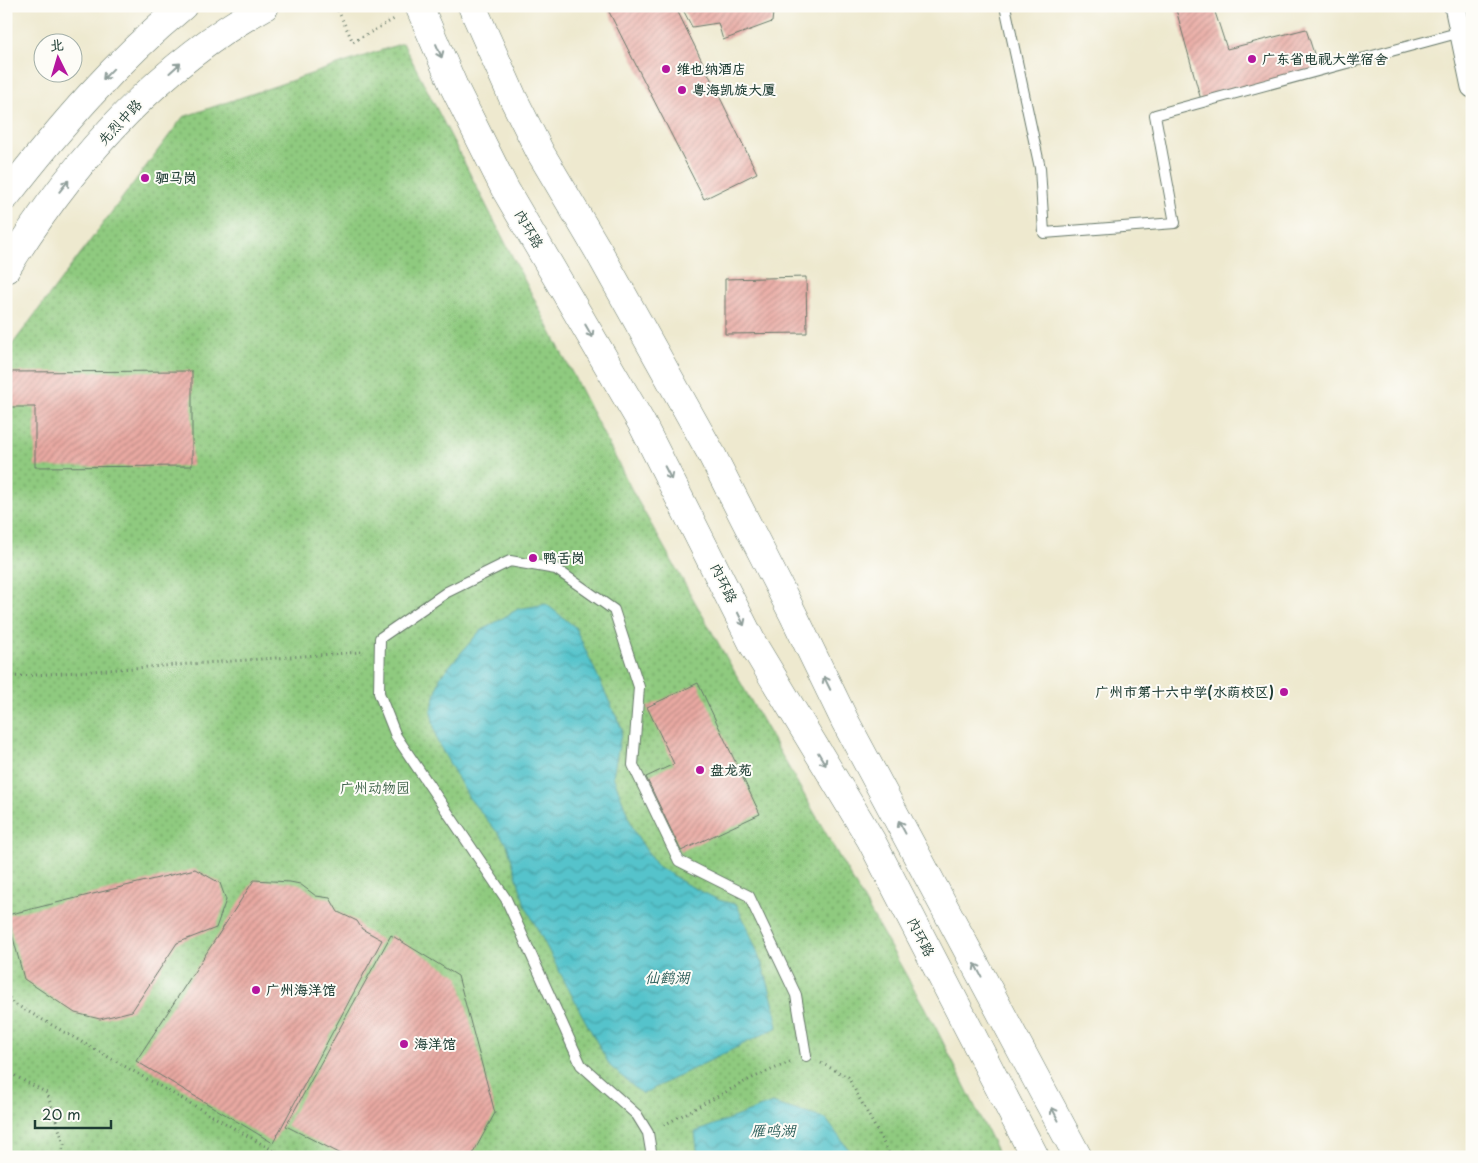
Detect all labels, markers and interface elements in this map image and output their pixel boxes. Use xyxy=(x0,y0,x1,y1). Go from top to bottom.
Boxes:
north arrow xyxy=(32,32,82,82)
text: 北 xyxy=(49,33,65,56)
one-way arrow xyxy=(434,43,444,58)
place label: 广东省电视大学宿舍 xyxy=(1262,48,1388,69)
marker: 广东省电视大学宿舍 xyxy=(1246,53,1258,65)
place label: 维也纳酒店 xyxy=(676,58,746,79)
one-way arrow xyxy=(169,62,182,74)
marker: 维也纳酒店 xyxy=(660,63,672,75)
one-way arrow xyxy=(102,68,114,80)
place label: 粤海凯旋大厦 xyxy=(692,79,776,100)
marker: 粤海凯旋大厦 xyxy=(676,84,688,96)
street label: 先烈中路 xyxy=(93,94,146,149)
place label: 驷马岗 xyxy=(155,167,197,188)
marker: 驷马岗 xyxy=(139,172,151,184)
one-way arrow xyxy=(59,180,70,193)
street label: 内环路 xyxy=(510,205,549,252)
one-way arrow xyxy=(584,324,594,338)
one-way arrow xyxy=(664,465,673,480)
place label: 鸭舌岗 xyxy=(543,547,585,568)
marker: 鸭舌岗 xyxy=(527,552,539,564)
street label: 内环路 xyxy=(706,559,743,606)
one-way arrow xyxy=(736,611,746,626)
one-way arrow xyxy=(822,676,831,691)
place label: 广州市第十六中学(水荫校区) xyxy=(1095,681,1274,702)
marker: 广州市第十六中学(水荫校区) xyxy=(1278,686,1290,698)
one-way arrow xyxy=(818,751,828,765)
place label: 盘龙苑 xyxy=(710,759,752,780)
marker: 盘龙苑 xyxy=(694,764,706,776)
park label: 广州动物园 xyxy=(340,777,410,798)
one-way arrow xyxy=(897,820,906,835)
street label: 内环路 xyxy=(903,913,940,960)
one-way arrow xyxy=(973,964,983,978)
water label: 仙鹤湖 xyxy=(644,965,691,988)
place label: 广州海洋馆 xyxy=(266,979,336,1000)
marker: 广州海洋馆 xyxy=(250,984,262,996)
place label: 海洋馆 xyxy=(414,1033,456,1054)
marker: 海洋馆 xyxy=(398,1038,410,1050)
scale bar xyxy=(35,1098,111,1130)
text: 20 m xyxy=(42,1102,81,1125)
one-way arrow xyxy=(1050,1106,1060,1121)
water label: 雁鸣湖 xyxy=(750,1118,797,1141)

